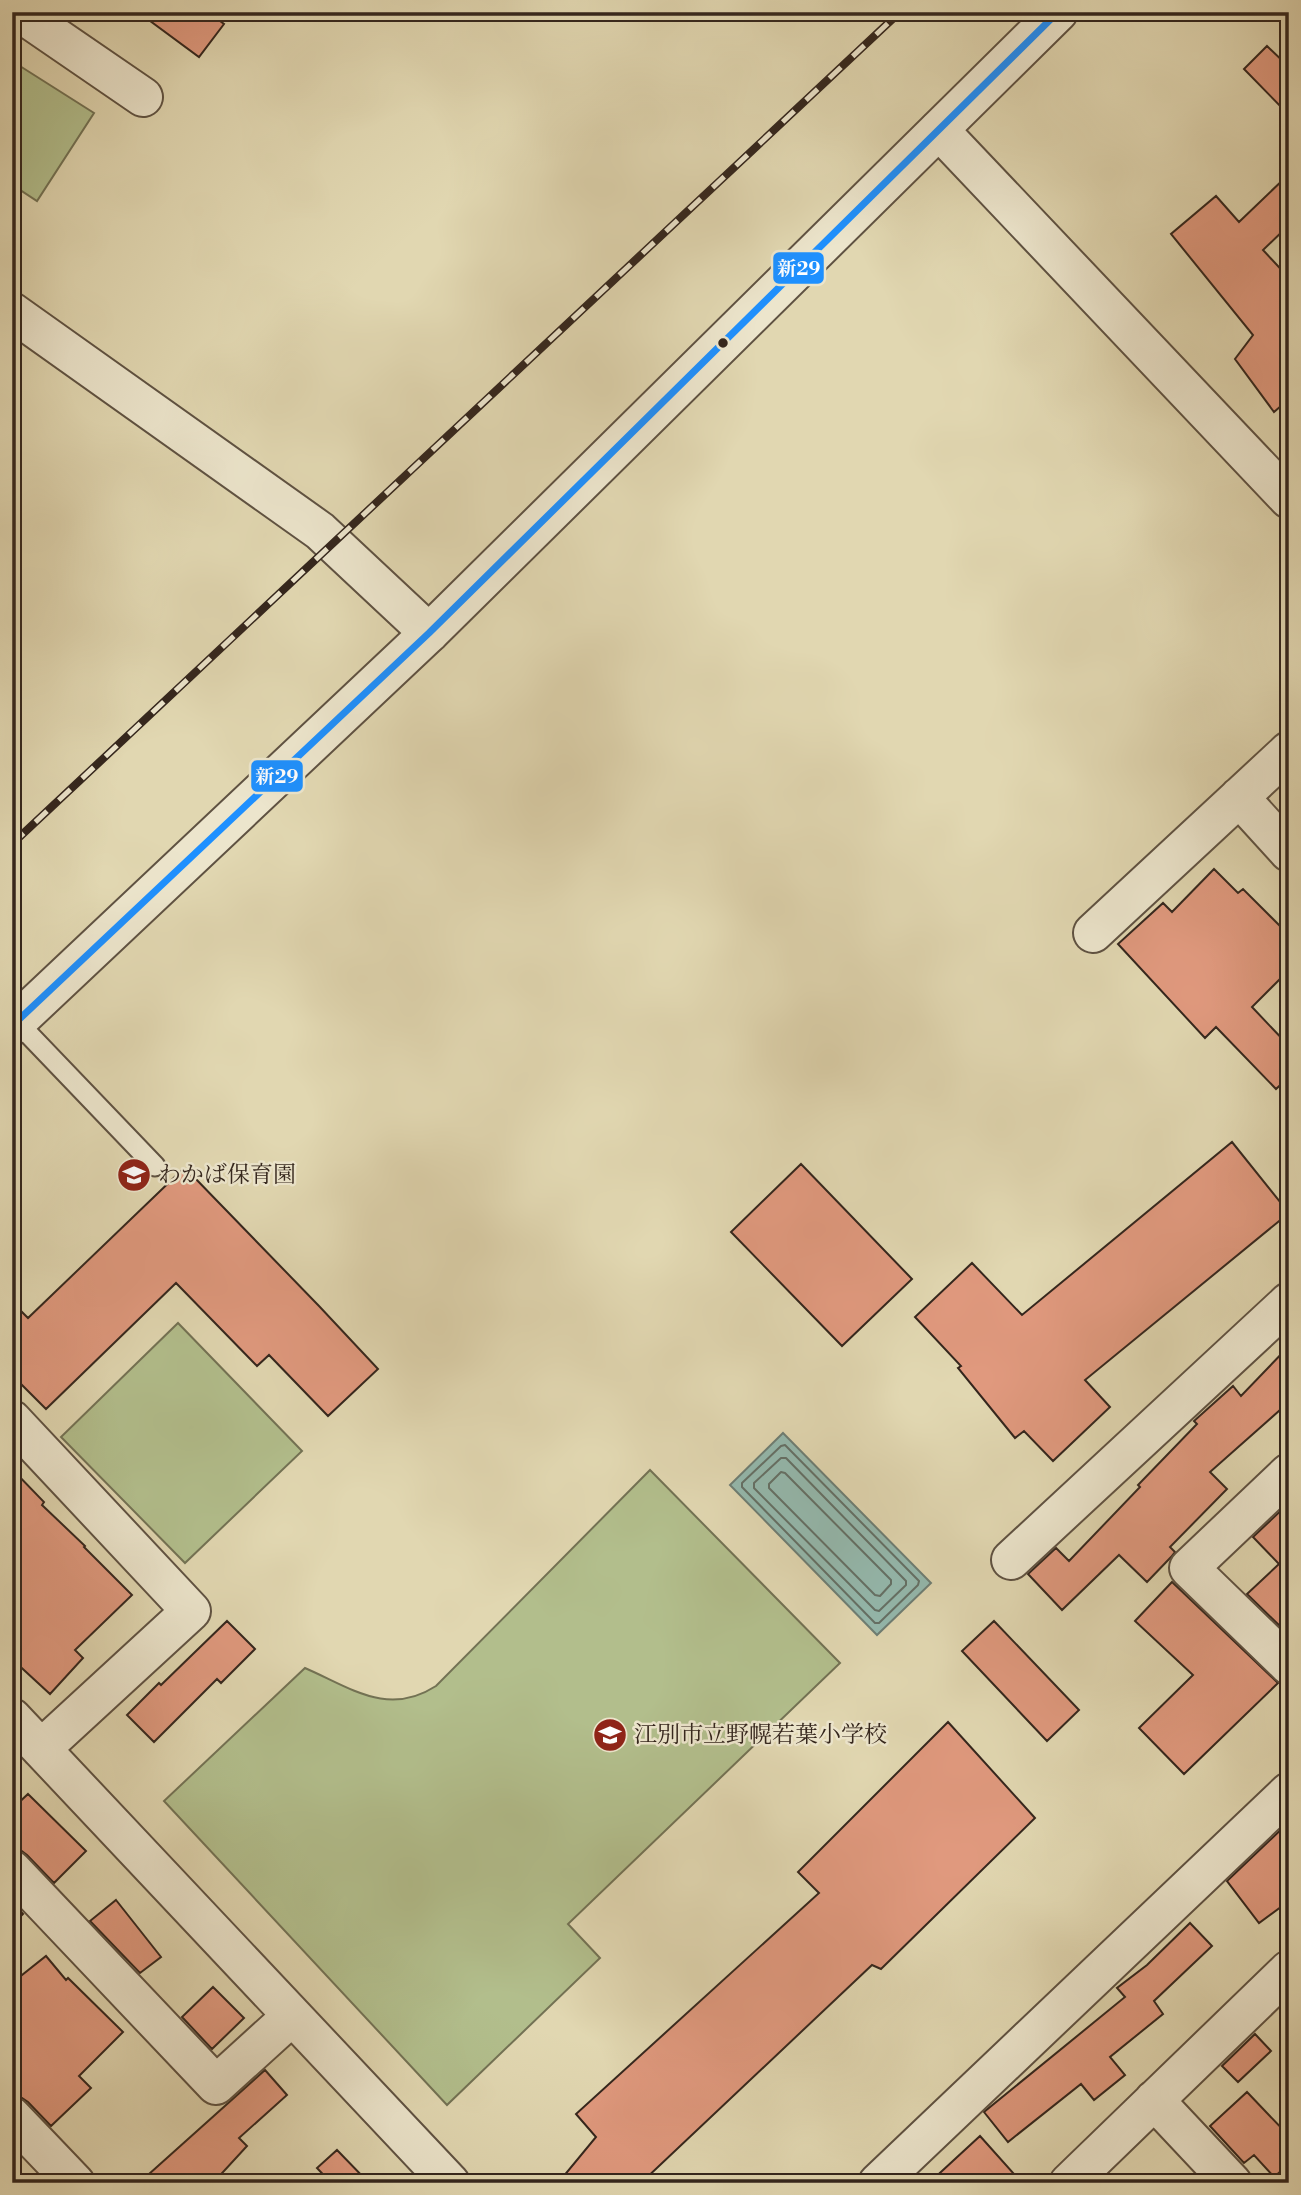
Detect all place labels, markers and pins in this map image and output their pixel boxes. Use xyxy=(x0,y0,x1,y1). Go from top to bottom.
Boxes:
unlabelled marker xyxy=(716,336,730,350)
school or university icon: わかば保育園 xyxy=(115,1156,153,1194)
place label: わかば保育園 xyxy=(158,1161,296,1189)
school or university icon: 江別市立野幌若葉小学校 xyxy=(591,1716,629,1754)
place label: 江別市立野幌若葉小学校 xyxy=(634,1721,887,1749)

